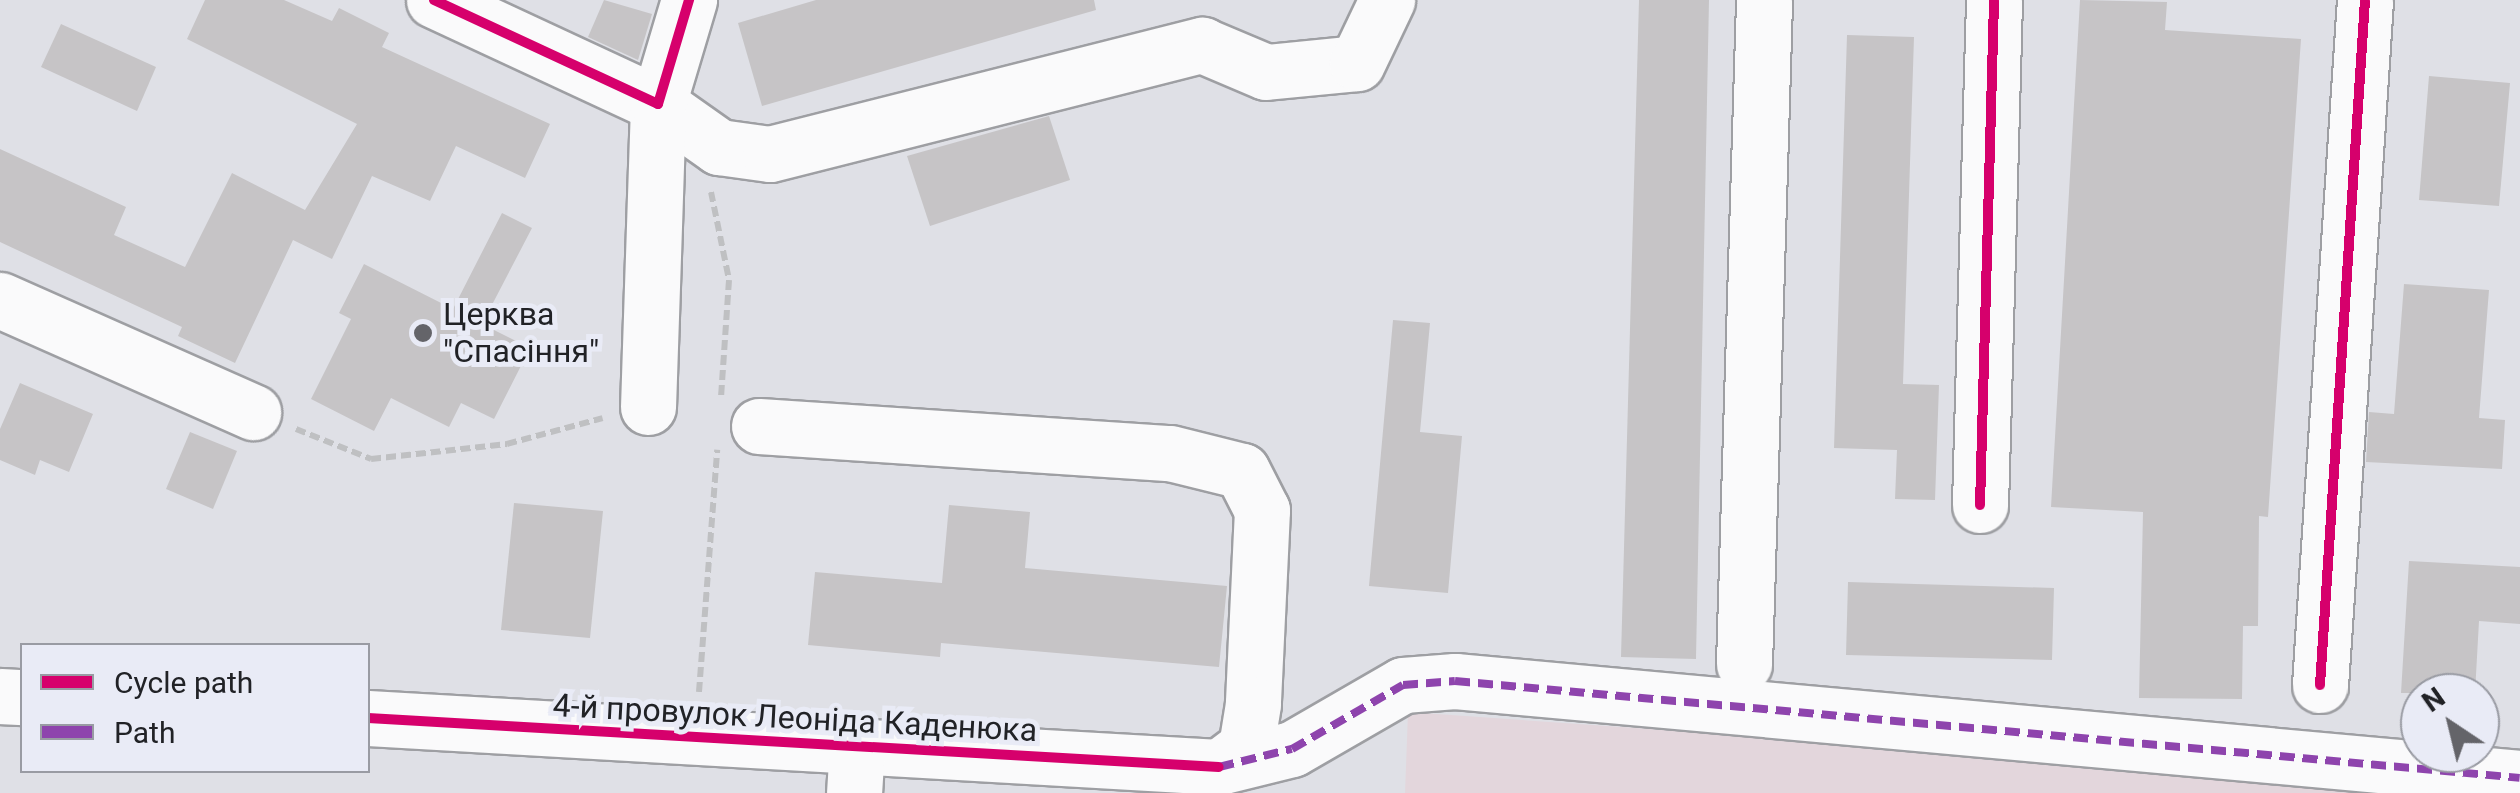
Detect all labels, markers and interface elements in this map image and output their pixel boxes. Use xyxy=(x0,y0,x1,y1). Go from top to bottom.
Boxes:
place label: Церква "Спасіння" xyxy=(443,296,599,371)
marker: Церква "Спасіння" xyxy=(412,322,434,344)
legend xyxy=(20,643,370,773)
text: Cycle path xyxy=(114,665,253,700)
north arrow xyxy=(2400,673,2500,773)
text: N xyxy=(2416,680,2451,719)
street label: 4-й провулок Леоніда Каденюка xyxy=(552,686,1038,750)
text: Path xyxy=(114,715,175,750)

